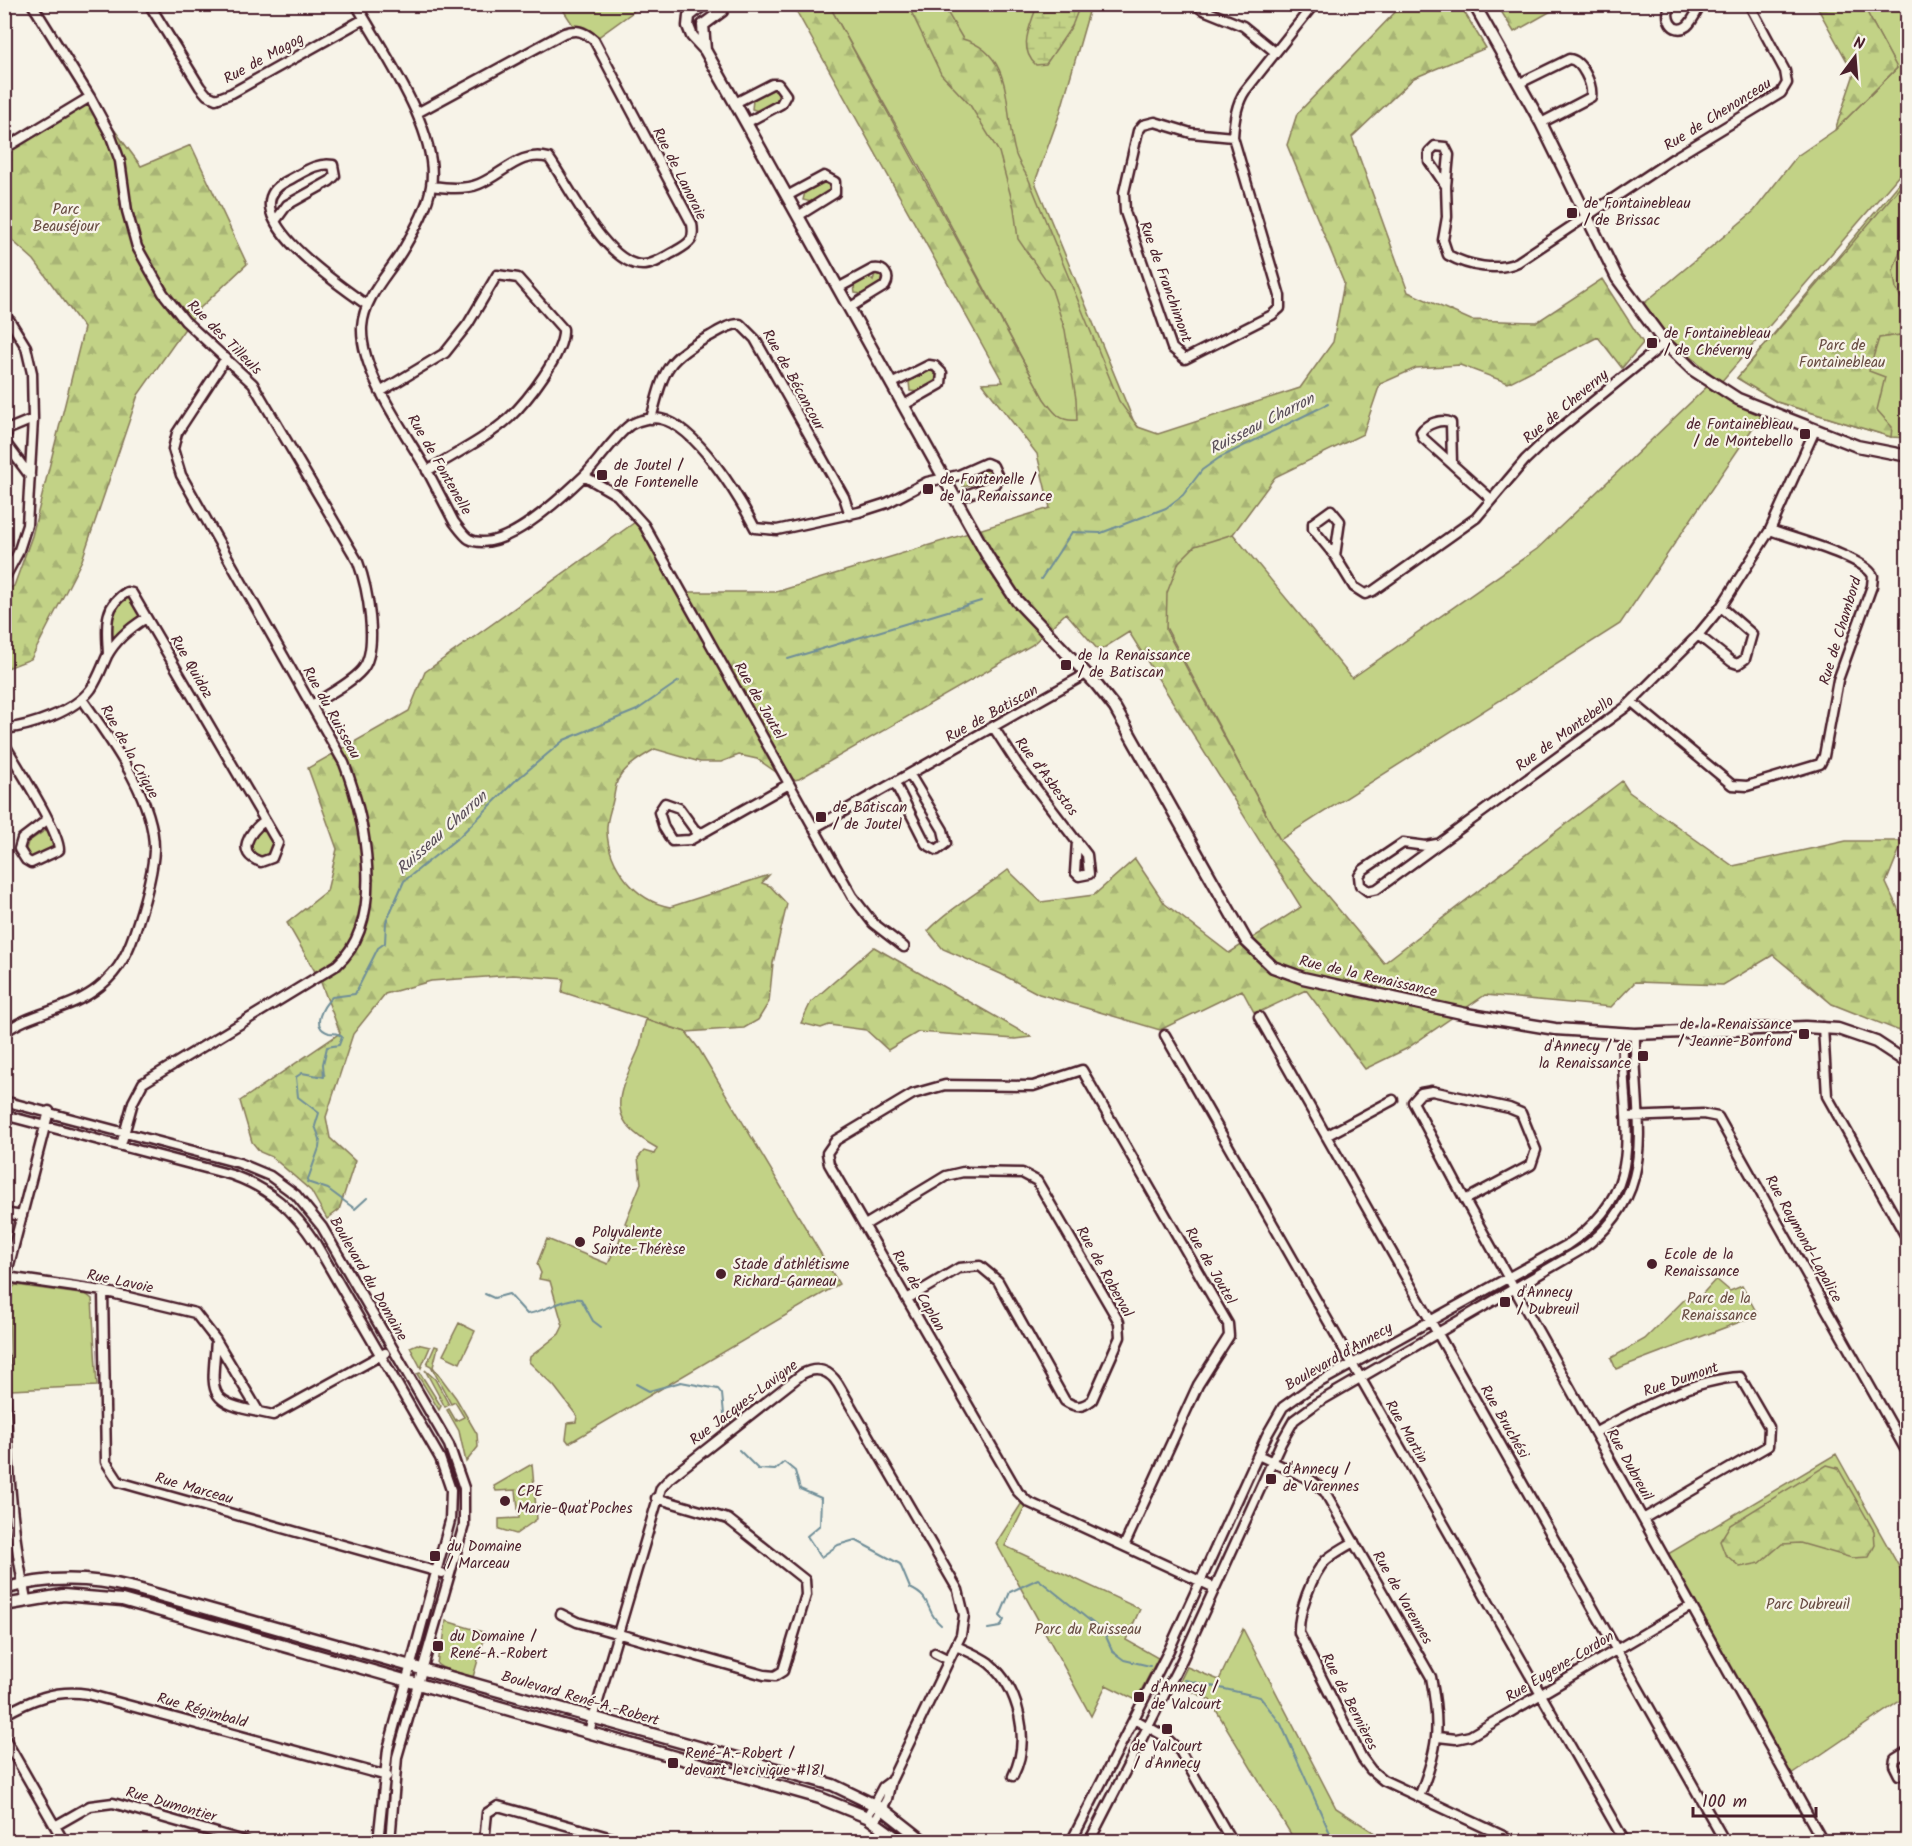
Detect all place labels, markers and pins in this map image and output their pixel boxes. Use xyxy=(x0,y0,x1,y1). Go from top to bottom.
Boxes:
place label: de Fontainebleau / de Brissac xyxy=(1584,192,1691,233)
marker: de Fontainebleau / de Brissac xyxy=(1565,206,1579,220)
place label: de Fontainebleau / de Chéverny xyxy=(1664,322,1771,363)
marker: de Fontainebleau / de Chéverny xyxy=(1645,336,1659,350)
place label: de Fontainebleau / de Montebello xyxy=(1686,413,1793,454)
marker: de Fontainebleau / de Montebello xyxy=(1798,427,1812,441)
place label: de Joutel / de Fontenelle xyxy=(614,454,699,495)
marker: de Joutel / de Fontenelle xyxy=(595,468,609,482)
place label: de Fontenelle / de la Renaissance xyxy=(940,468,1053,509)
marker: de Fontenelle / de la Renaissance xyxy=(921,482,935,496)
place label: de la Renaissance / de Batiscan xyxy=(1078,644,1191,685)
marker: de la Renaissance / de Batiscan xyxy=(1059,658,1073,672)
place label: de Batiscan / de Joutel xyxy=(833,796,907,837)
marker: de Batiscan / de Joutel xyxy=(814,810,828,824)
place label: de la Renaissance / Jeanne-Bonfond xyxy=(1678,1013,1792,1054)
marker: de la Renaissance / Jeanne-Bonfond xyxy=(1797,1027,1811,1041)
place label: d'Annecy / de la Renaissance xyxy=(1539,1035,1631,1076)
marker: d'Annecy / de la Renaissance xyxy=(1636,1049,1650,1063)
place label: Polyvalente Sainte-Thérèse xyxy=(592,1221,686,1262)
marker: Polyvalente Sainte-Thérèse xyxy=(573,1235,587,1249)
place label: Ecole de la Renaissance xyxy=(1664,1243,1740,1284)
place label: Stade d'athlétisme Richard-Garneau xyxy=(733,1253,850,1294)
marker: Ecole de la Renaissance xyxy=(1645,1257,1659,1271)
marker: Stade d'athlétisme Richard-Garneau xyxy=(714,1267,728,1281)
place label: d'Annecy / Dubreuil xyxy=(1517,1281,1580,1322)
marker: d'Annecy / Dubreuil xyxy=(1498,1295,1512,1309)
place label: d'Annecy / de Varennes xyxy=(1283,1458,1360,1499)
marker: d'Annecy / de Varennes xyxy=(1264,1472,1278,1486)
place label: CPE Marie-Quat'Poches xyxy=(517,1480,633,1521)
marker: CPE Marie-Quat'Poches xyxy=(498,1494,512,1508)
place label: du Domaine / Marceau xyxy=(447,1535,522,1576)
marker: du Domaine / Marceau xyxy=(428,1549,442,1563)
place label: du Domaine / René-A.-Robert xyxy=(450,1625,548,1666)
marker: du Domaine / René-A.-Robert xyxy=(431,1639,445,1653)
place label: d'Annecy / de Valcourt xyxy=(1151,1676,1222,1717)
marker: d'Annecy / de Valcourt xyxy=(1132,1690,1146,1704)
marker: de Valcourt / d'Annecy xyxy=(1160,1722,1174,1736)
place label: de Valcourt / d'Annecy xyxy=(1132,1735,1202,1776)
place label: René-A.-Robert / devant le civique #181 xyxy=(685,1742,825,1783)
marker: René-A.-Robert / devant le civique #181 xyxy=(666,1756,680,1770)

